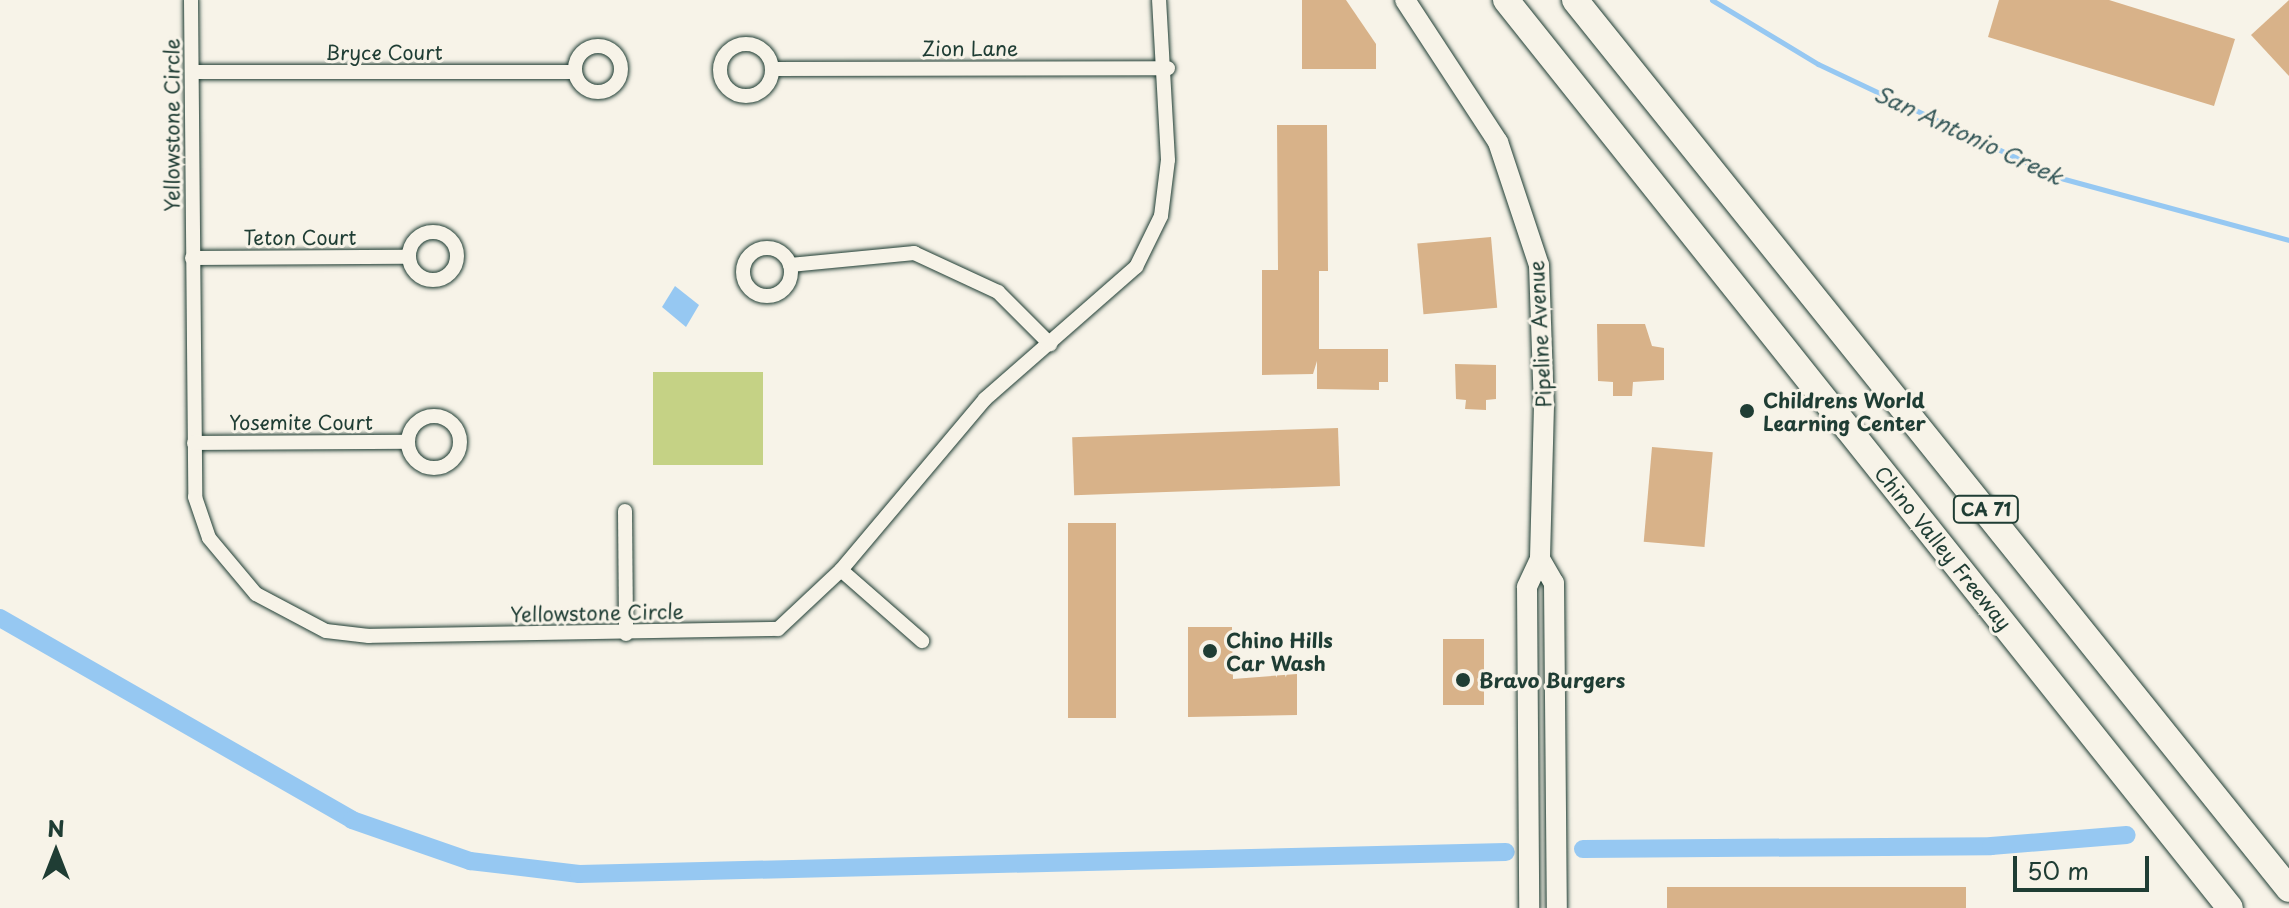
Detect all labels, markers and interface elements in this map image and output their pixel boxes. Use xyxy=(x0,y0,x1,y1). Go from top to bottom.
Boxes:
street label: Zion Lane xyxy=(922,36,1018,60)
street label: Yellowstone Circle xyxy=(160,38,184,212)
street label: Bryce Court xyxy=(325,40,443,64)
water label: San Antonio Creek xyxy=(1872,79,2066,189)
street label: Teton Court xyxy=(243,225,357,249)
street label: Pipeline Avenue xyxy=(1524,259,1556,409)
place label: Childrens World Learning Center xyxy=(1763,388,1926,435)
marker: Childrens World Learning Center xyxy=(1738,402,1756,420)
street label: Yosemite Court xyxy=(229,410,373,434)
street label: Chino Valley Freeway xyxy=(1869,460,2017,636)
road number: CA 71 xyxy=(1952,495,2020,523)
street label: Yellowstone Circle xyxy=(510,599,684,627)
place label: Chino Hills Car Wash xyxy=(1226,628,1332,675)
marker: Chino Hills Car Wash xyxy=(1201,642,1219,660)
place label: Bravo Burgers xyxy=(1479,668,1624,692)
marker: Bravo Burgers xyxy=(1454,671,1472,689)
text: N xyxy=(47,811,65,844)
north arrow xyxy=(16,812,96,892)
scale bar xyxy=(2017,840,2153,890)
text: 50 m xyxy=(2027,852,2089,888)

